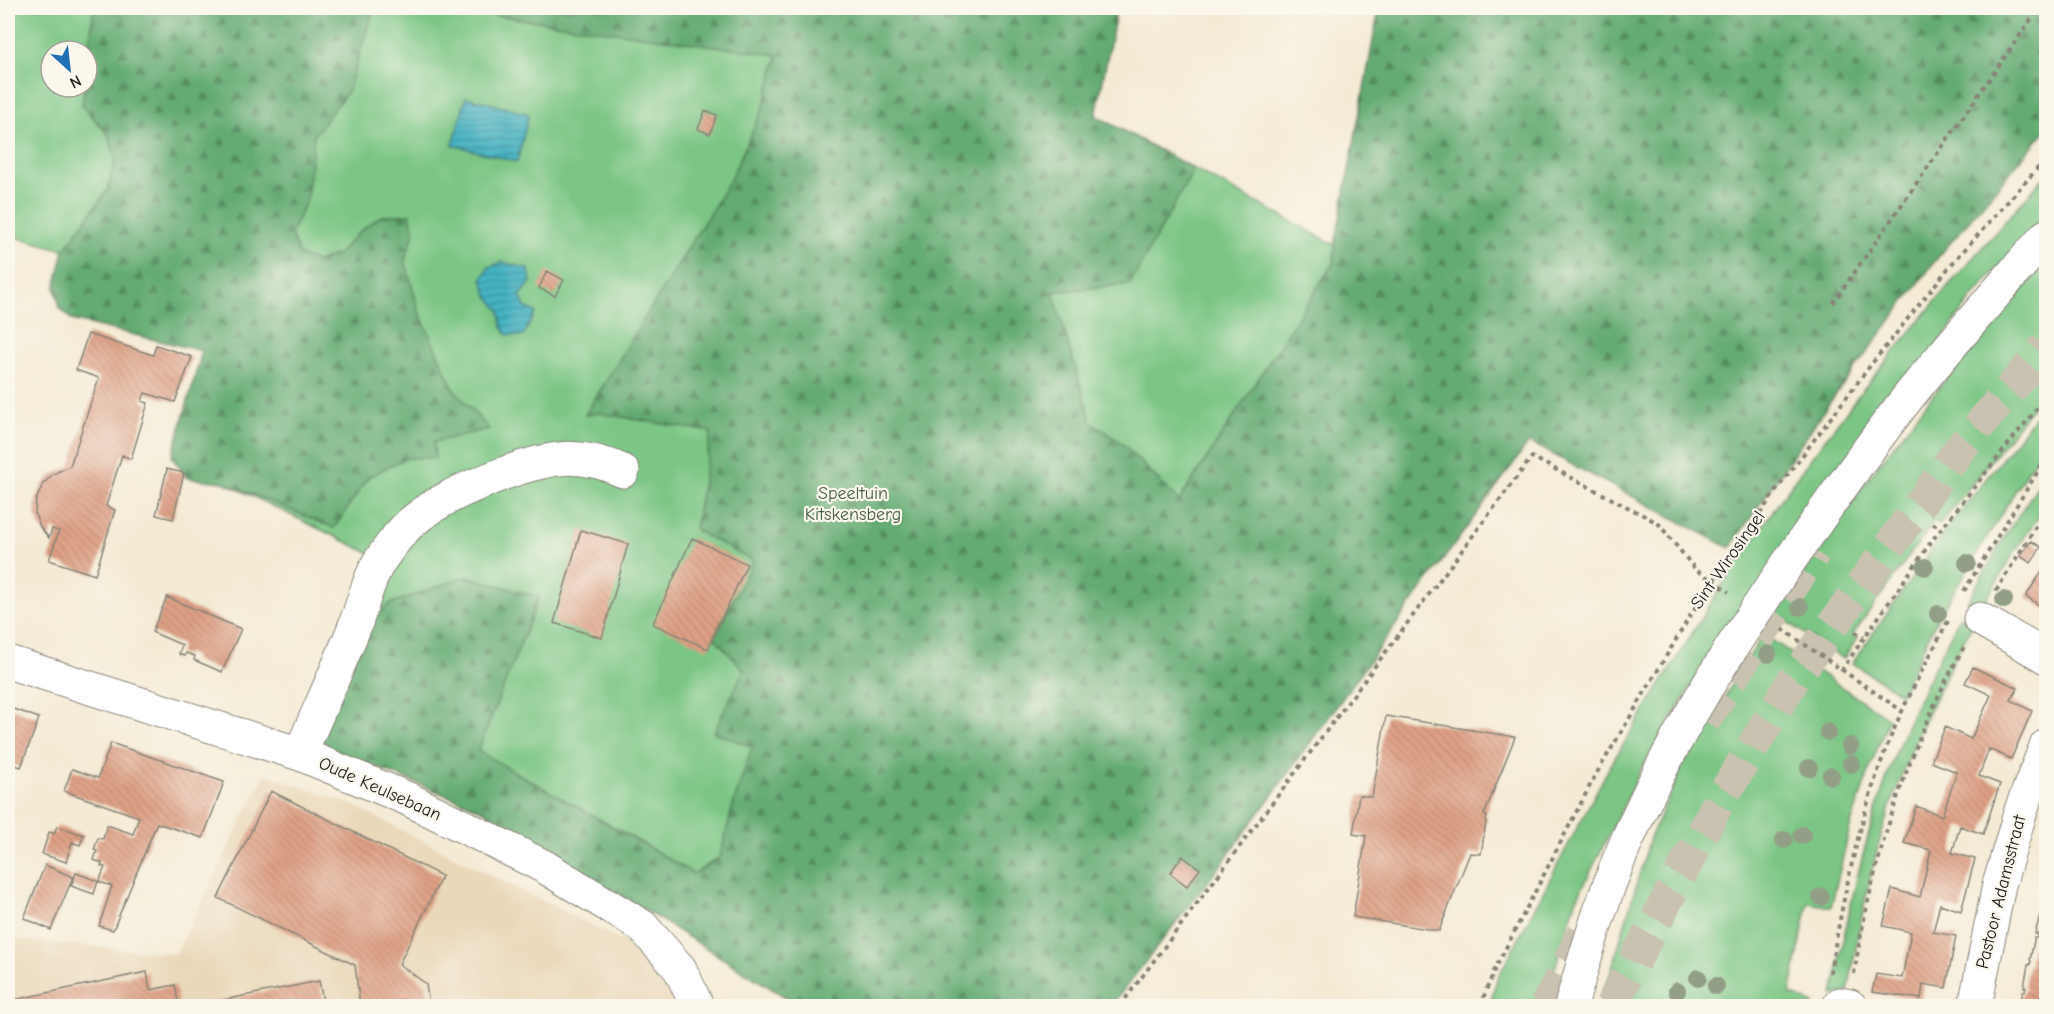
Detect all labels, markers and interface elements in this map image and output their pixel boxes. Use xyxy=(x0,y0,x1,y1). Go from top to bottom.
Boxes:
north arrow xyxy=(39,39,99,99)
text: N xyxy=(67,71,84,92)
park label: Speeltuin Kitskensberg xyxy=(805,483,901,525)
street label: Sint Wirosingel xyxy=(1686,507,1770,613)
street label: Oude Keulsebaan xyxy=(315,753,445,825)
street label: Pastoor Adamsstraat xyxy=(1972,812,2030,971)

